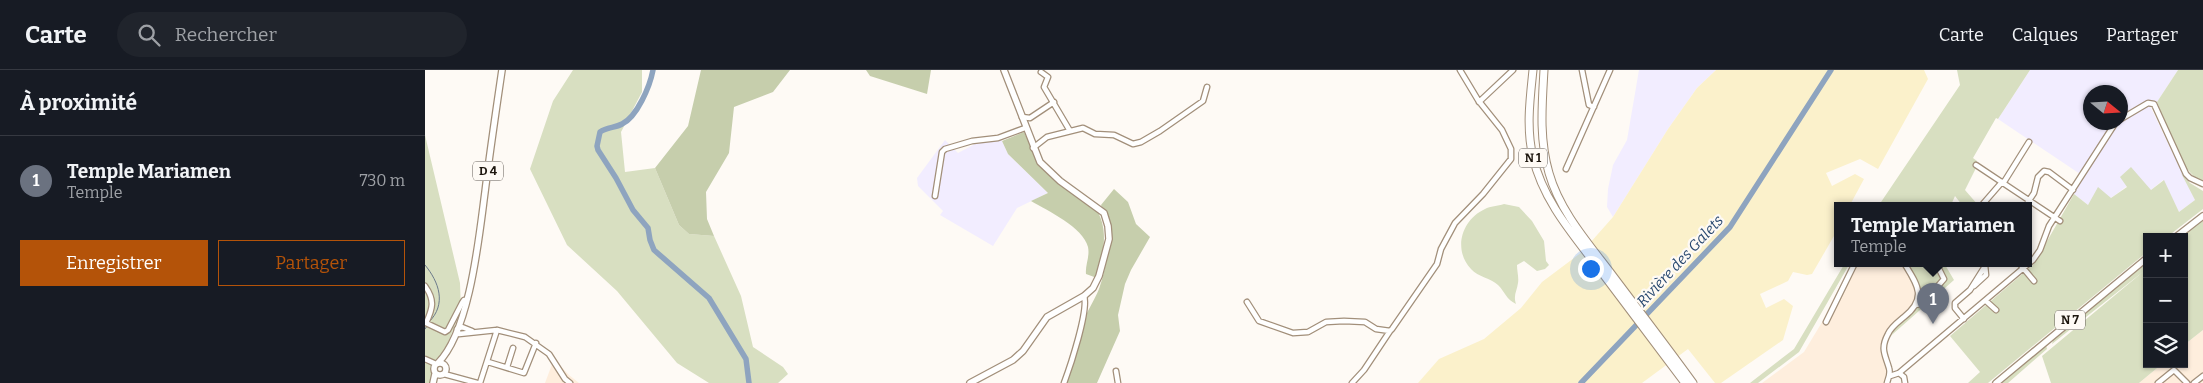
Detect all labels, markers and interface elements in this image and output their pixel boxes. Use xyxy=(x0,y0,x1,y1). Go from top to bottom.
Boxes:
search box xyxy=(117,12,467,57)
text: Carte xyxy=(25,21,87,49)
icon: search xyxy=(135,21,163,49)
text: Rechercher xyxy=(175,23,277,46)
text: Carte xyxy=(1939,24,1984,46)
text: Calques xyxy=(2012,24,2078,46)
text: Partager xyxy=(2106,24,2178,46)
north arrow xyxy=(2083,85,2128,130)
text: À proximité xyxy=(20,90,137,116)
road number: N 1 xyxy=(1519,148,1547,168)
text: Temple Mariamen xyxy=(67,160,231,183)
road number: D 4 xyxy=(473,162,503,180)
text: 1 xyxy=(33,171,39,190)
text: 730 m xyxy=(359,171,405,190)
text: Temple xyxy=(67,183,122,202)
popup xyxy=(1834,202,2032,267)
water label: Rivière des Galets xyxy=(1633,211,1727,311)
text: Temple Mariamen xyxy=(1851,214,2015,237)
map controls xyxy=(2143,233,2188,368)
button: + xyxy=(2143,233,2188,278)
text: Temple xyxy=(1851,237,1907,256)
button: Enregistrer xyxy=(20,240,208,286)
button: Partager xyxy=(218,240,405,286)
your location xyxy=(1578,256,1604,282)
button: − xyxy=(2143,278,2188,323)
pin: 1 xyxy=(1917,283,1949,324)
road number: N 7 xyxy=(2055,310,2085,330)
button: layers xyxy=(2143,323,2188,368)

